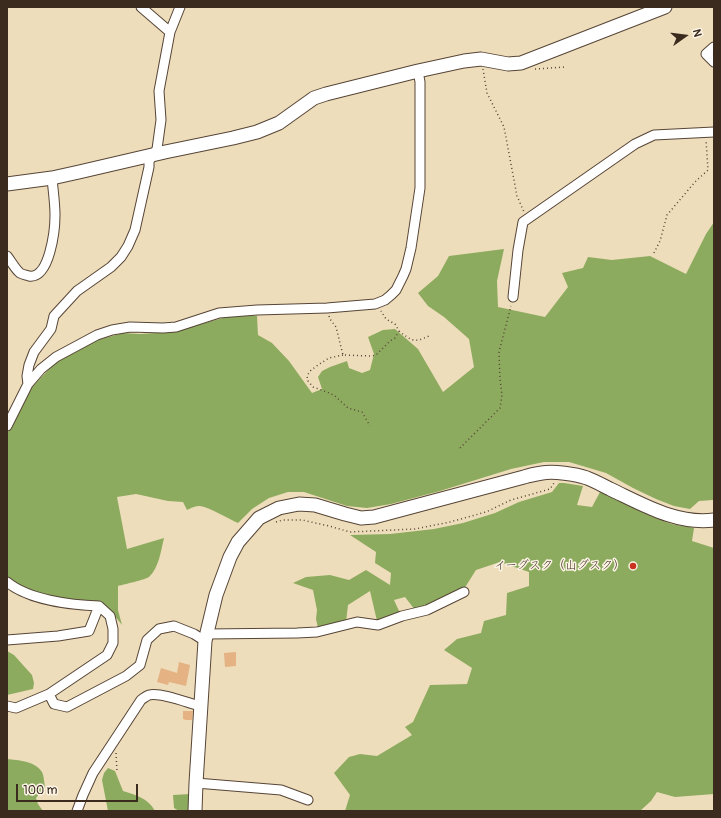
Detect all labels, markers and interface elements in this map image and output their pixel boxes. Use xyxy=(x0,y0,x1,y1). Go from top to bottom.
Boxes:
north arrow xyxy=(665,16,705,56)
text: N xyxy=(690,28,704,38)
place label: イーグスク（山グスク） xyxy=(494,559,625,573)
marker: イーグスク（山グスク） xyxy=(628,561,638,571)
scale bar xyxy=(18,776,140,802)
text: 100 m xyxy=(23,783,57,798)

